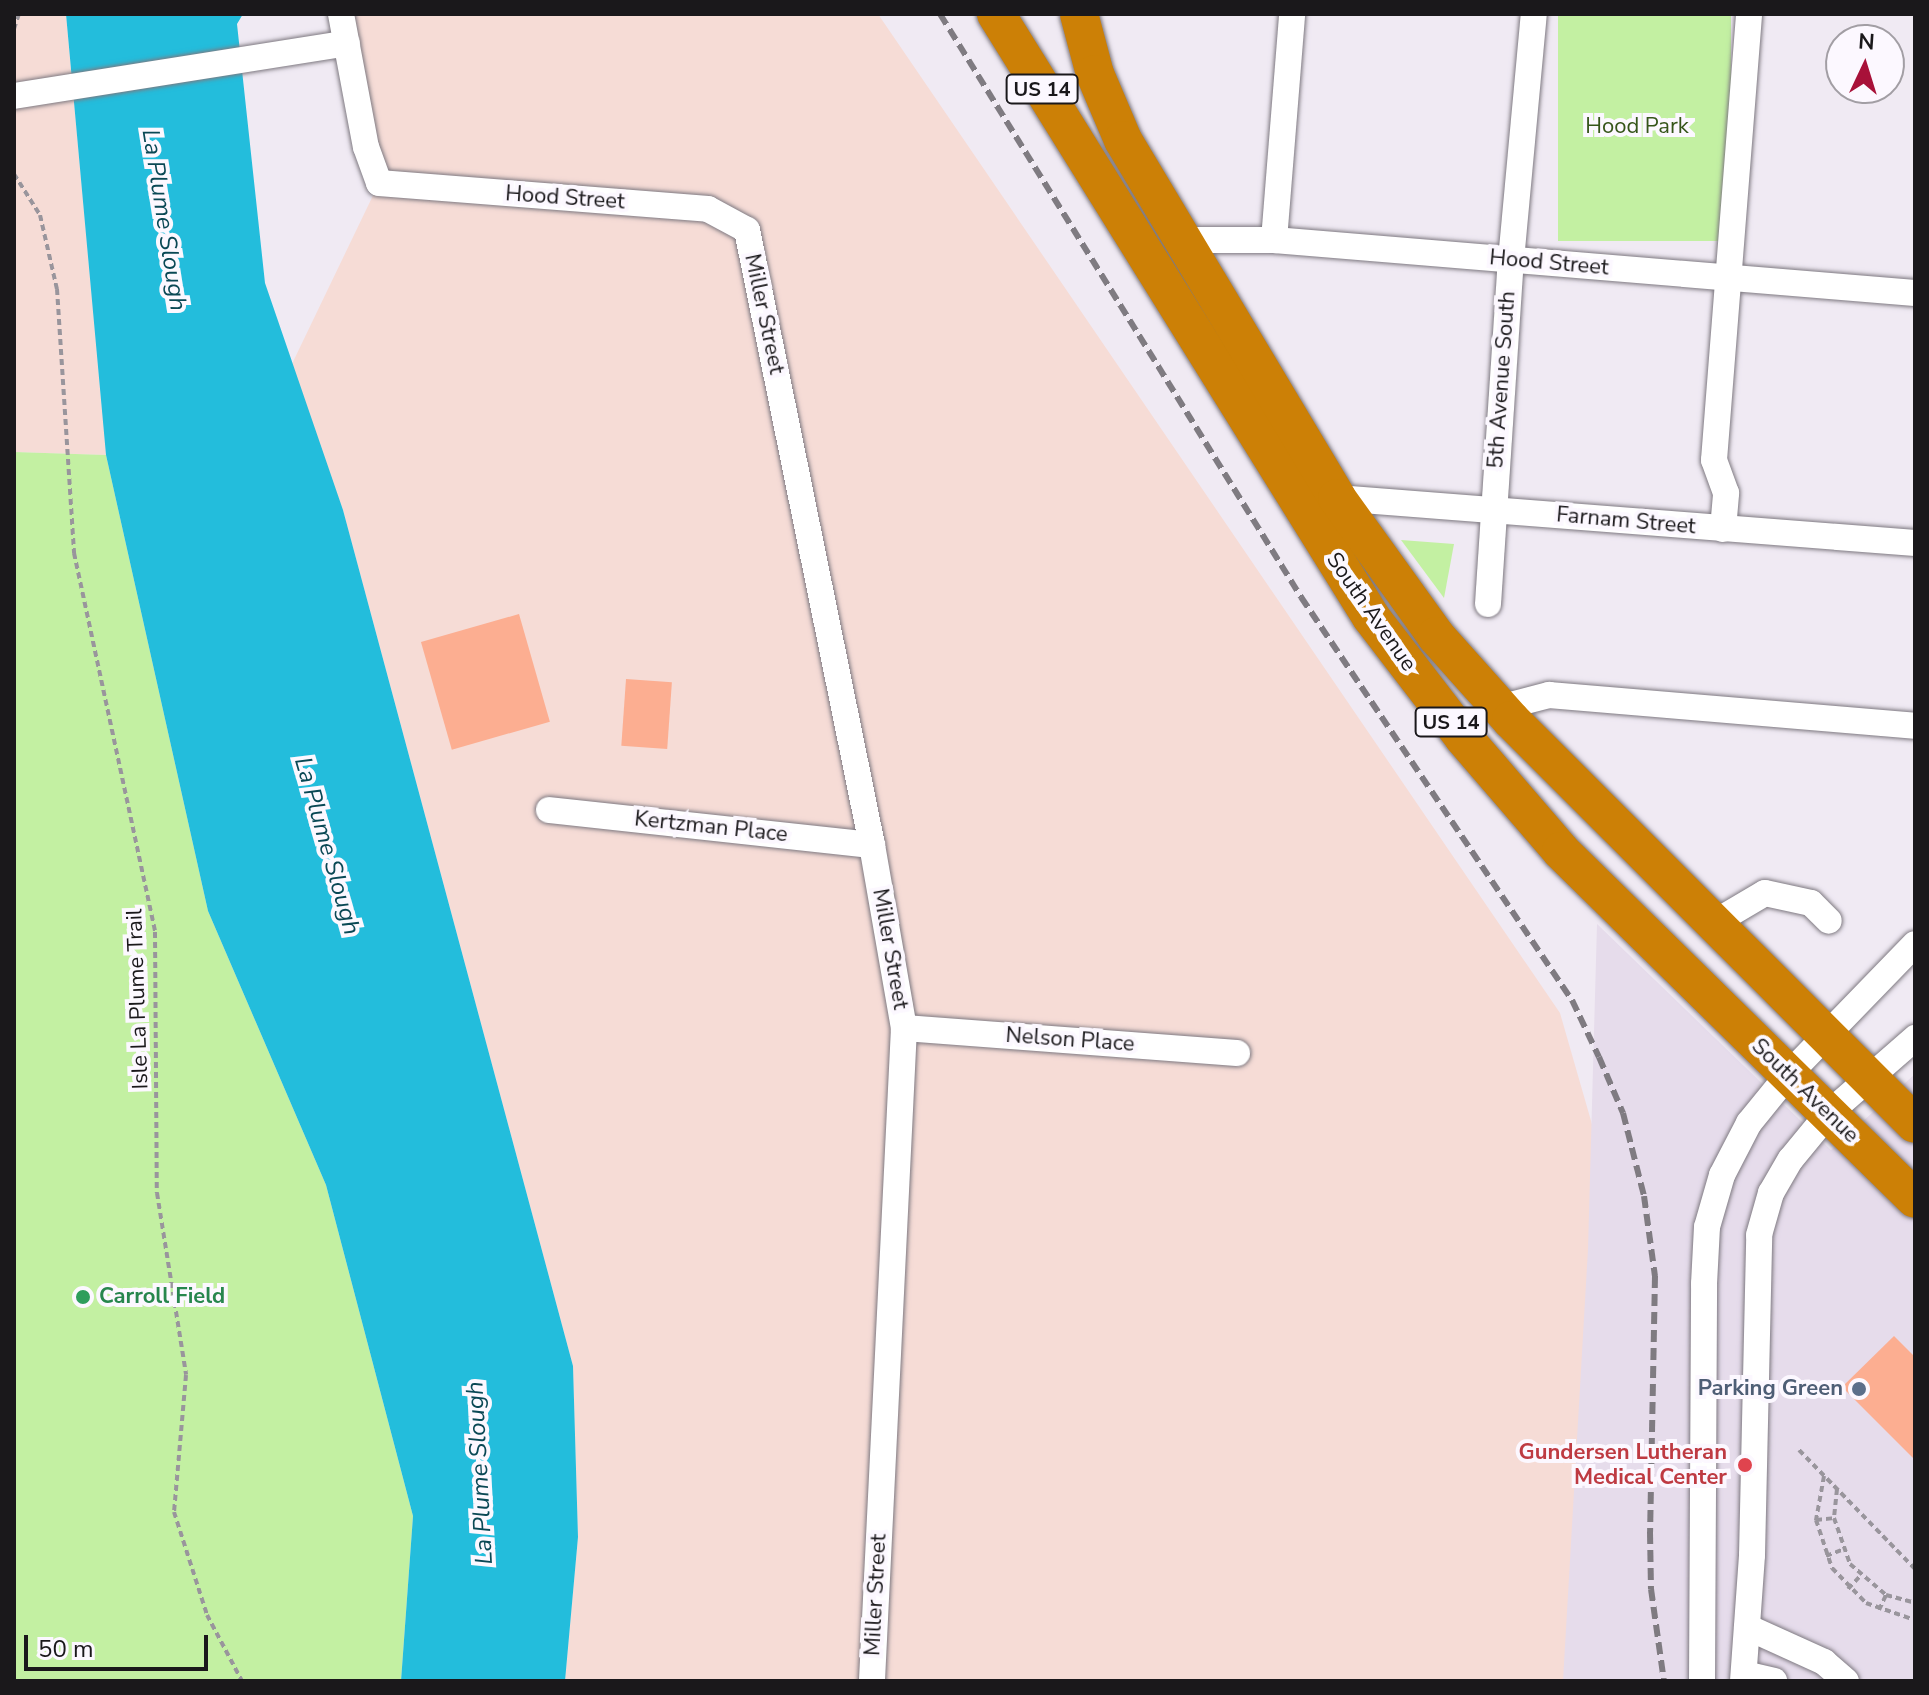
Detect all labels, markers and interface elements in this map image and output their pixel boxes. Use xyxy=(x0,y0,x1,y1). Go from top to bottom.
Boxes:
north arrow xyxy=(1825,24,1905,104)
text: N xyxy=(1857,27,1876,58)
road number: US 14 xyxy=(1004,73,1080,105)
park label: Hood Park xyxy=(1585,114,1689,140)
water label: La Plume Slough xyxy=(135,127,193,313)
street label: Hood Street xyxy=(504,181,626,215)
street label: Hood Street xyxy=(1488,245,1610,281)
street label: Miller Street xyxy=(738,252,790,376)
street label: 5th Avenue South xyxy=(1483,290,1521,470)
street label: Farnam Street xyxy=(1555,502,1697,540)
street label: South Avenue xyxy=(1320,548,1422,676)
road number: US 14 xyxy=(1413,706,1489,738)
water label: La Plume Slough xyxy=(288,754,366,938)
street label: Kertzman Place xyxy=(633,806,789,848)
street label: Miller Street xyxy=(866,887,914,1011)
street label: Isle La Plume Trail xyxy=(122,908,154,1090)
street label: Nelson Place xyxy=(1005,1022,1135,1058)
street label: South Avenue xyxy=(1746,1033,1864,1149)
place label: Carroll Field xyxy=(99,1284,225,1310)
marker: Carroll Field xyxy=(74,1288,92,1306)
place label: Parking Green xyxy=(1698,1376,1843,1402)
marker: Parking Green xyxy=(1850,1380,1868,1398)
water label: La Plume Slough xyxy=(461,1381,499,1565)
place label: Gundersen Lutheran Medical Center xyxy=(1519,1439,1727,1490)
marker: Gundersen Lutheran Medical Center xyxy=(1734,1454,1756,1476)
street label: Miller Street xyxy=(860,1533,892,1657)
scale bar xyxy=(28,1619,212,1669)
text: 50 m xyxy=(38,1633,94,1665)

